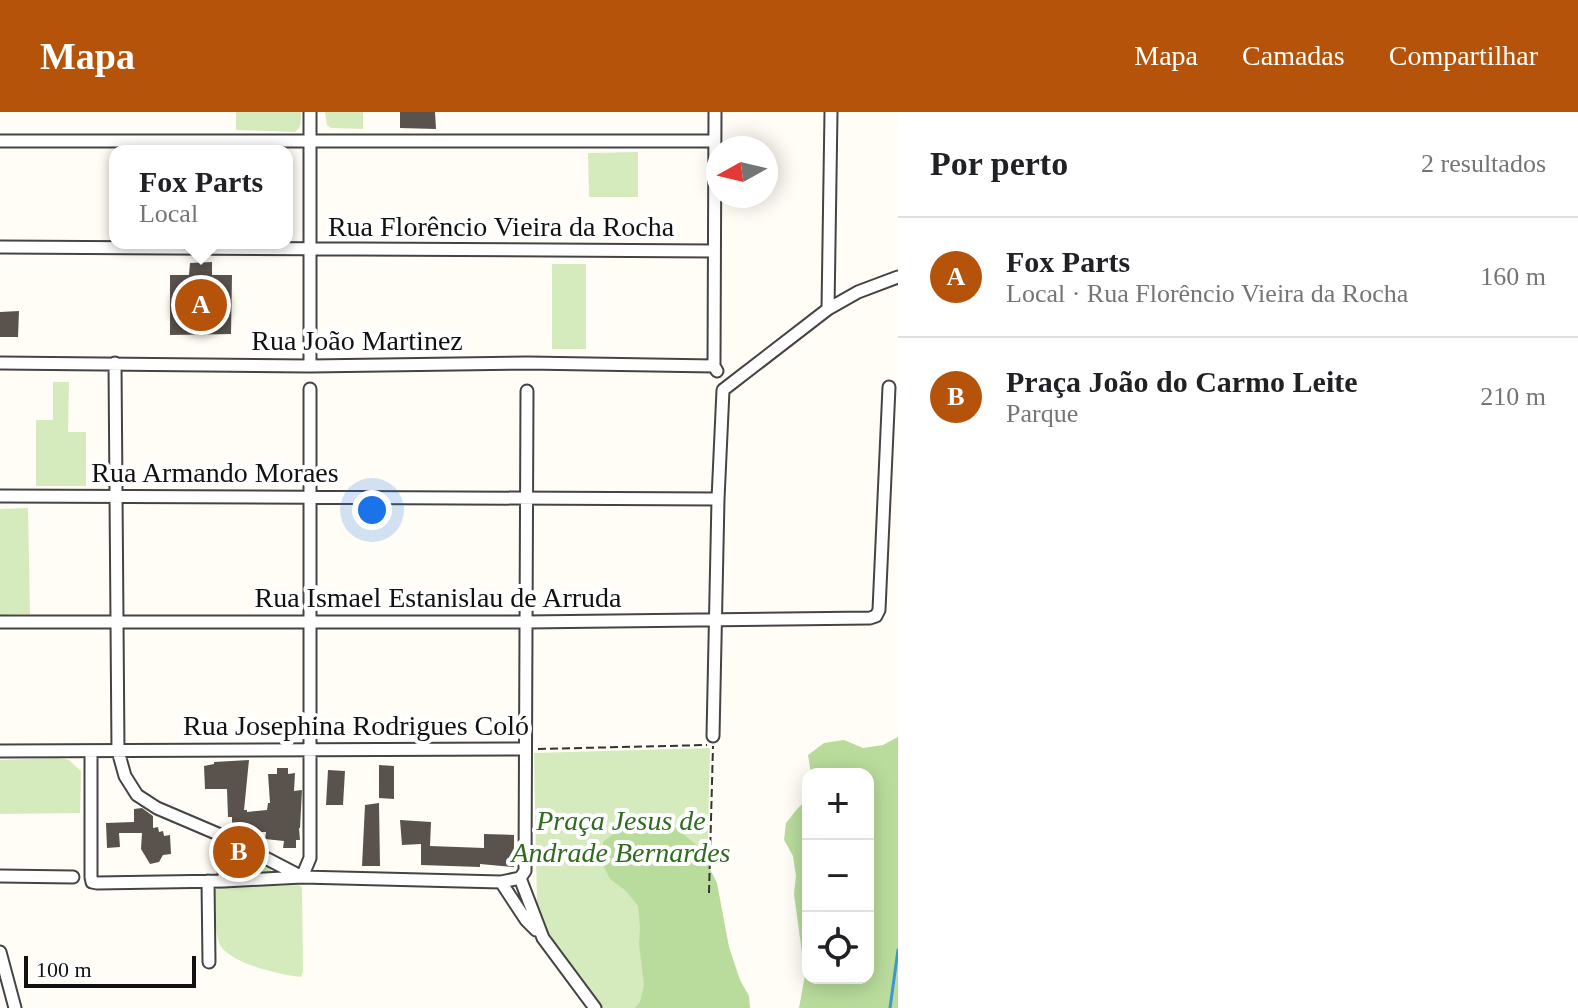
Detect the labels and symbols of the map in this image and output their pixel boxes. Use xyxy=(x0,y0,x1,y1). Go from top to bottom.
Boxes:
north arrow xyxy=(706,136,778,208)
street label: Rua Florêncio Vieira da Rocha xyxy=(328,211,675,242)
pin: A xyxy=(175,275,227,335)
street label: Rua João Martinez xyxy=(251,325,463,356)
street label: Rua Armando Moraes xyxy=(91,457,339,488)
your location xyxy=(352,490,392,530)
street label: Rua Ismael Estanislau de Arruda xyxy=(254,582,622,613)
street label: Rua Josephina Rodrigues Coló xyxy=(183,710,529,741)
park label: Praça Jesus de Andrade Bernardes xyxy=(509,805,731,868)
pin: B xyxy=(213,822,265,882)
scale bar xyxy=(24,952,196,988)

